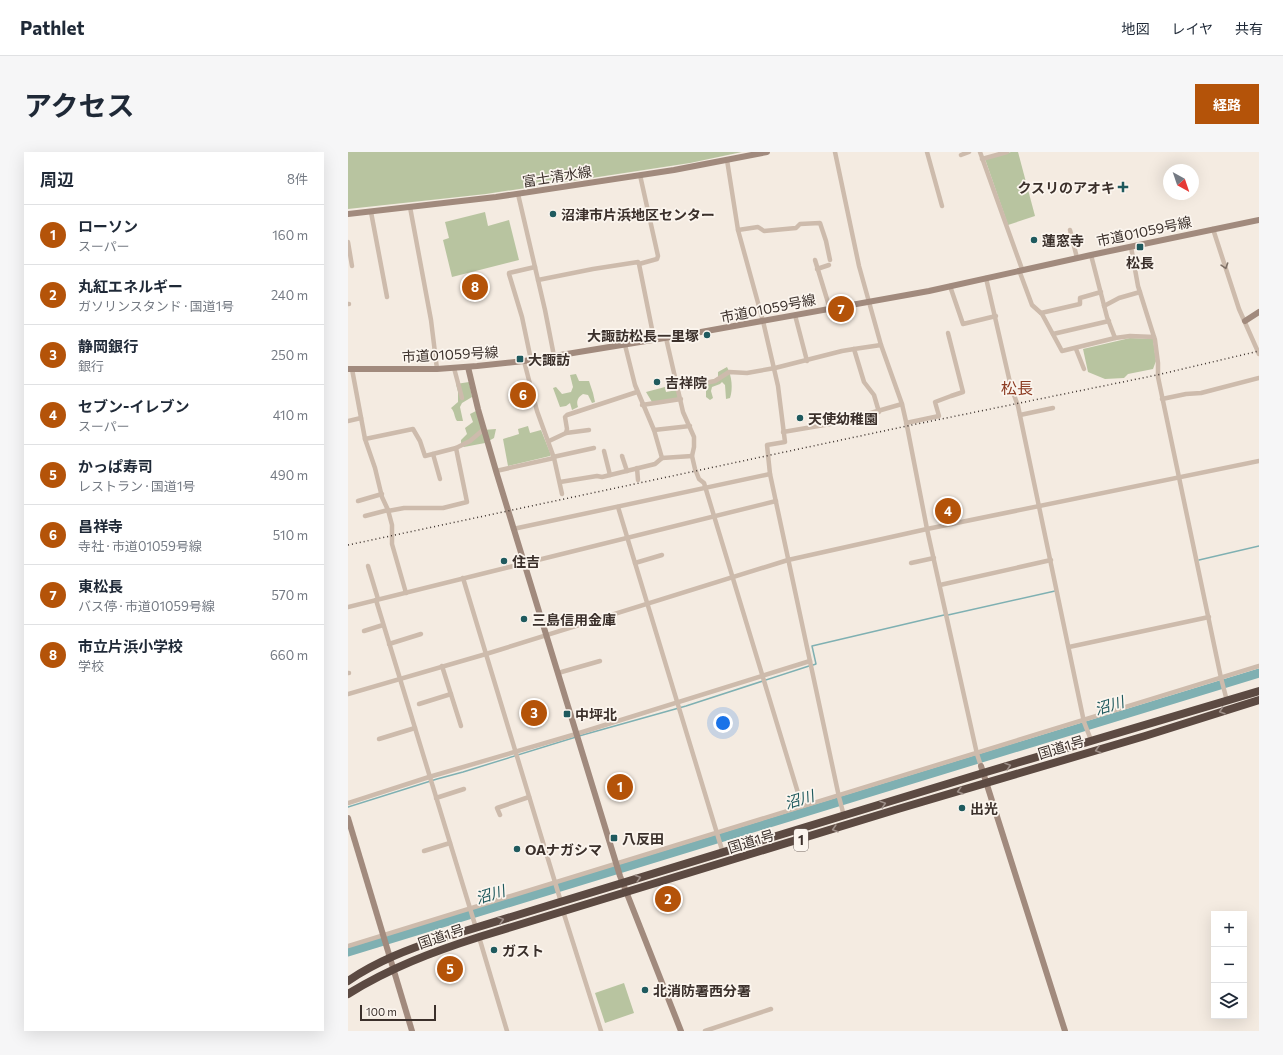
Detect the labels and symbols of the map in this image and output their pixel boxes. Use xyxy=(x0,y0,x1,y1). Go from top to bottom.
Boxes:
street label: 富士清水線 xyxy=(521,162,593,190)
north arrow xyxy=(1163,164,1199,200)
place label: クスリのアオキ xyxy=(1017,179,1115,196)
marker: クスリのアオキ xyxy=(1118,182,1128,192)
place label: 沼津市片浜地区センター xyxy=(561,206,715,223)
marker: 沼津市片浜地区センター xyxy=(548,209,558,219)
street label: 市道01059号線 xyxy=(1095,213,1193,249)
place label: 蓮窓寺 xyxy=(1042,232,1084,249)
marker: 蓮窓寺 xyxy=(1029,235,1039,245)
marker: 松長 xyxy=(1135,242,1145,252)
place label: 松長 xyxy=(1126,254,1154,271)
one-way arrow xyxy=(1220,263,1229,270)
pin: 8 xyxy=(462,272,488,302)
street label: 市道01059号線 xyxy=(719,290,817,326)
pin: 7 xyxy=(828,294,854,324)
place label: 大諏訪松長一里塚 xyxy=(587,327,699,344)
marker: 大諏訪松長一里塚 xyxy=(702,330,712,340)
street label: 市道01059号線 xyxy=(401,343,499,365)
place label: 大諏訪 xyxy=(528,351,570,368)
marker: 大諏訪 xyxy=(515,354,525,364)
place label: 吉祥院 xyxy=(665,374,707,391)
marker: 吉祥院 xyxy=(652,377,662,387)
district label: 松長 xyxy=(1001,378,1033,397)
pin: 6 xyxy=(510,380,536,410)
place label: 天使幼稚園 xyxy=(808,410,878,427)
marker: 天使幼稚園 xyxy=(795,413,805,423)
pin: 4 xyxy=(935,496,961,526)
place label: 住吉 xyxy=(512,553,540,570)
marker: 住吉 xyxy=(499,556,509,566)
place label: 三島信用金庫 xyxy=(532,611,616,628)
marker: 三島信用金庫 xyxy=(519,614,529,624)
water label: 沼川 xyxy=(1092,691,1128,718)
pin: 3 xyxy=(521,698,547,728)
place label: 中坪北 xyxy=(575,706,617,723)
one-way arrow xyxy=(1218,706,1225,715)
marker: 中坪北 xyxy=(562,709,572,719)
your location xyxy=(713,713,733,733)
street label: 国道1号 xyxy=(1036,732,1086,762)
one-way arrow xyxy=(1094,745,1101,754)
one-way arrow xyxy=(1004,762,1011,771)
pin: 1 xyxy=(607,772,633,802)
water label: 沼川 xyxy=(782,785,818,812)
one-way arrow xyxy=(956,786,963,795)
one-way arrow xyxy=(880,800,887,809)
place label: 出光 xyxy=(970,800,998,817)
marker: 出光 xyxy=(957,803,967,813)
one-way arrow xyxy=(832,824,839,833)
street label: 国道1号 xyxy=(726,826,776,856)
road number: 1 xyxy=(794,829,808,851)
place label: 八反田 xyxy=(622,830,664,847)
marker: 八反田 xyxy=(609,833,619,843)
place label: OAナガシマ xyxy=(525,841,602,858)
marker: OAナガシマ xyxy=(512,844,522,854)
one-way arrow xyxy=(634,874,641,883)
water label: 沼川 xyxy=(473,880,509,907)
pin: 2 xyxy=(655,884,681,914)
one-way arrow xyxy=(497,916,504,925)
street label: 国道1号 xyxy=(416,920,466,952)
place label: ガスト xyxy=(502,942,544,959)
marker: ガスト xyxy=(489,945,499,955)
pin: 5 xyxy=(437,954,463,984)
place label: 北消防署西分署 xyxy=(653,982,751,999)
marker: 北消防署西分署 xyxy=(640,985,650,995)
scale bar xyxy=(360,1003,436,1022)

